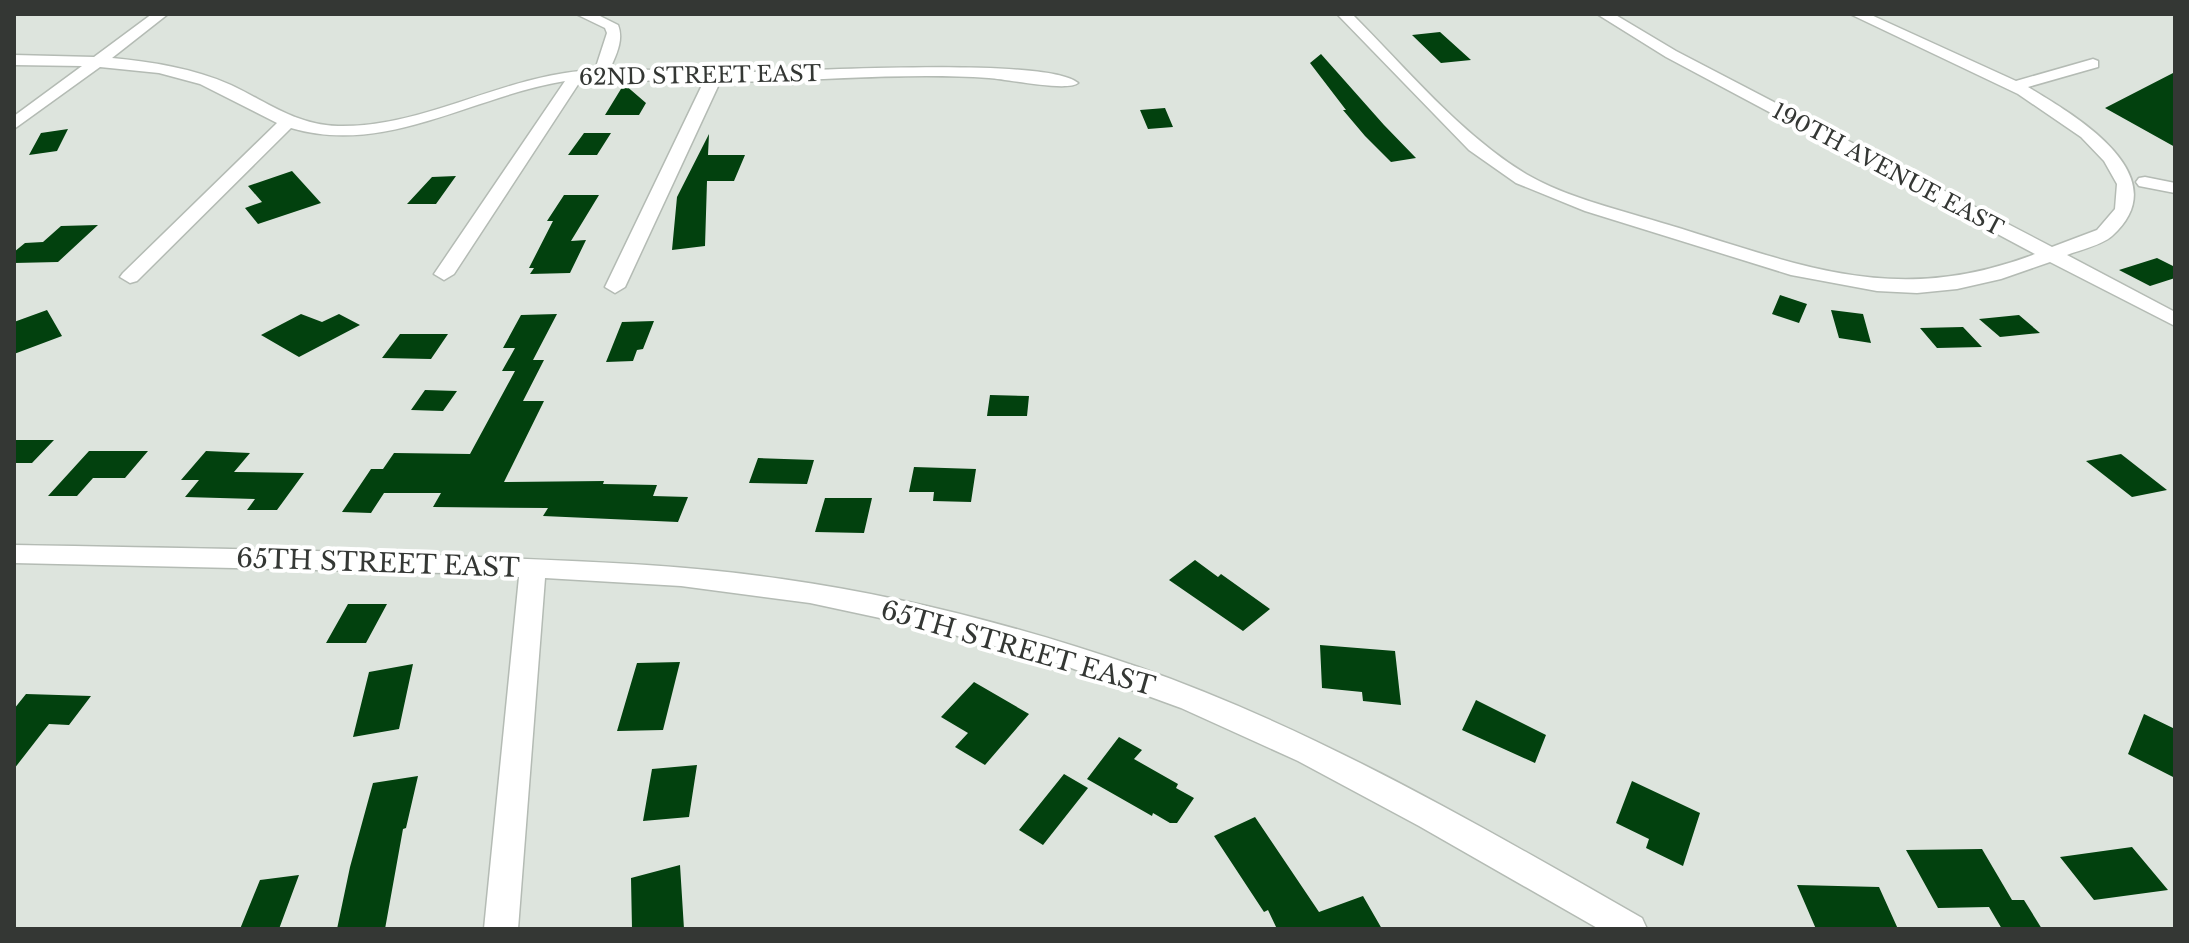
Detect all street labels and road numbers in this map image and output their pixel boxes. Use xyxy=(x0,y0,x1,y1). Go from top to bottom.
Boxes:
street label: 62ND STREET EAST xyxy=(579,60,822,91)
street label: 190TH AVENUE EAST xyxy=(1768,97,2008,242)
street label: 65TH STREET EAST xyxy=(236,542,520,584)
street label: 65TH STREET EAST xyxy=(877,594,1159,702)

